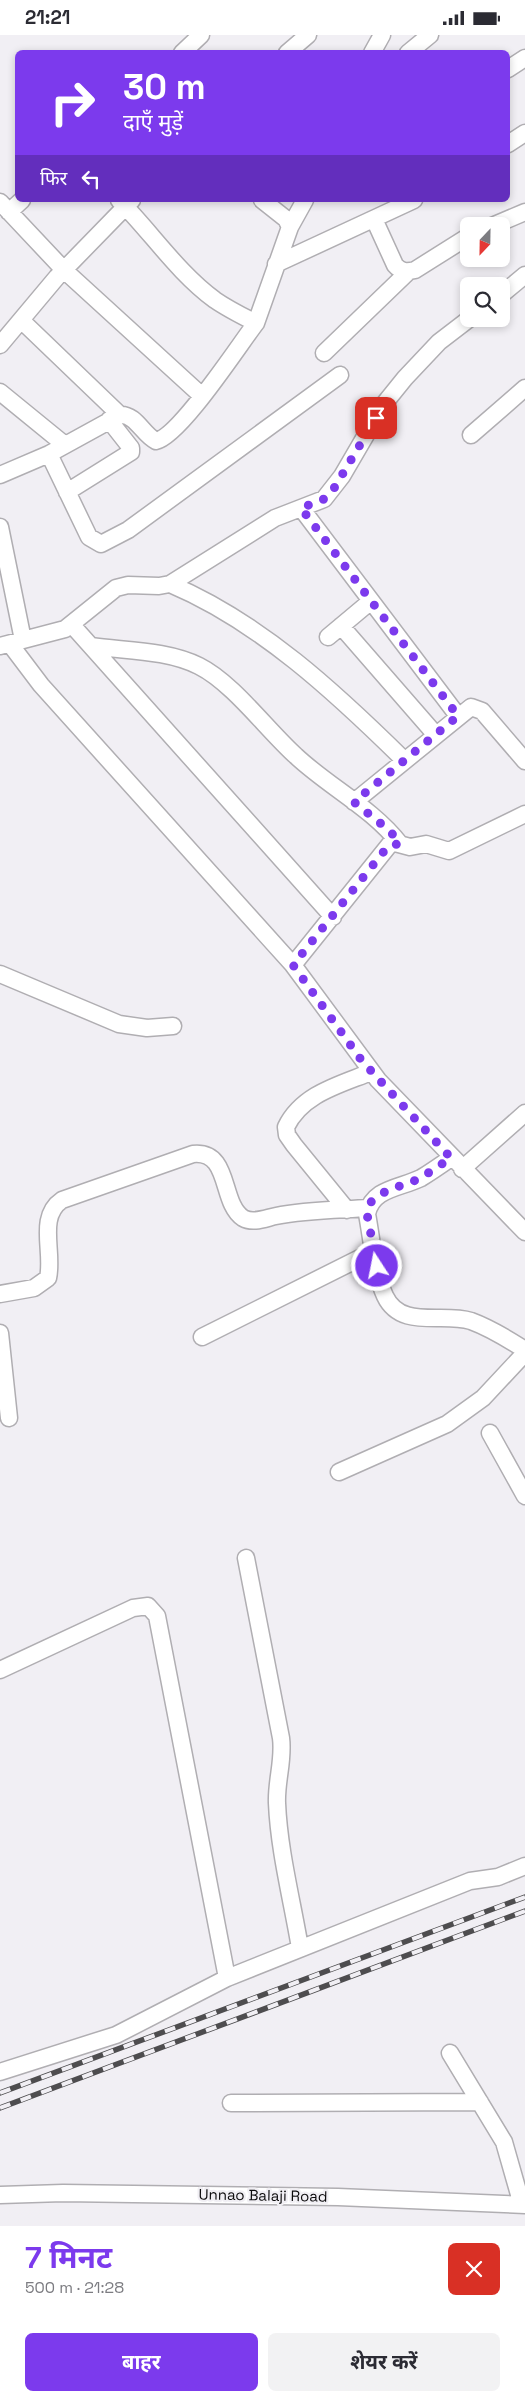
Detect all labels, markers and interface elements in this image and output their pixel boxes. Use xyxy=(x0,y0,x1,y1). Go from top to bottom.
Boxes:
text: 21:21 xyxy=(25,5,70,30)
text: 30 m xyxy=(123,65,206,109)
icon: right xyxy=(40,70,105,135)
text: दाएँ मुड़ें xyxy=(123,108,183,136)
icon: left xyxy=(77,165,105,193)
text: फिर xyxy=(40,166,67,191)
north arrow xyxy=(460,217,510,267)
map controls xyxy=(460,217,510,327)
button: search xyxy=(460,277,510,327)
pin xyxy=(355,397,397,439)
icon: arrive xyxy=(362,404,390,432)
position arrow xyxy=(350,1239,402,1291)
street label: Unnao Balaji Road xyxy=(198,2184,328,2206)
text: 7 मिनट xyxy=(25,2238,112,2277)
button: close xyxy=(448,2243,500,2295)
text: 500 m · 21:28 xyxy=(25,2277,124,2298)
button: बाहर xyxy=(25,2333,258,2391)
button: शेयर करें xyxy=(268,2333,500,2391)

